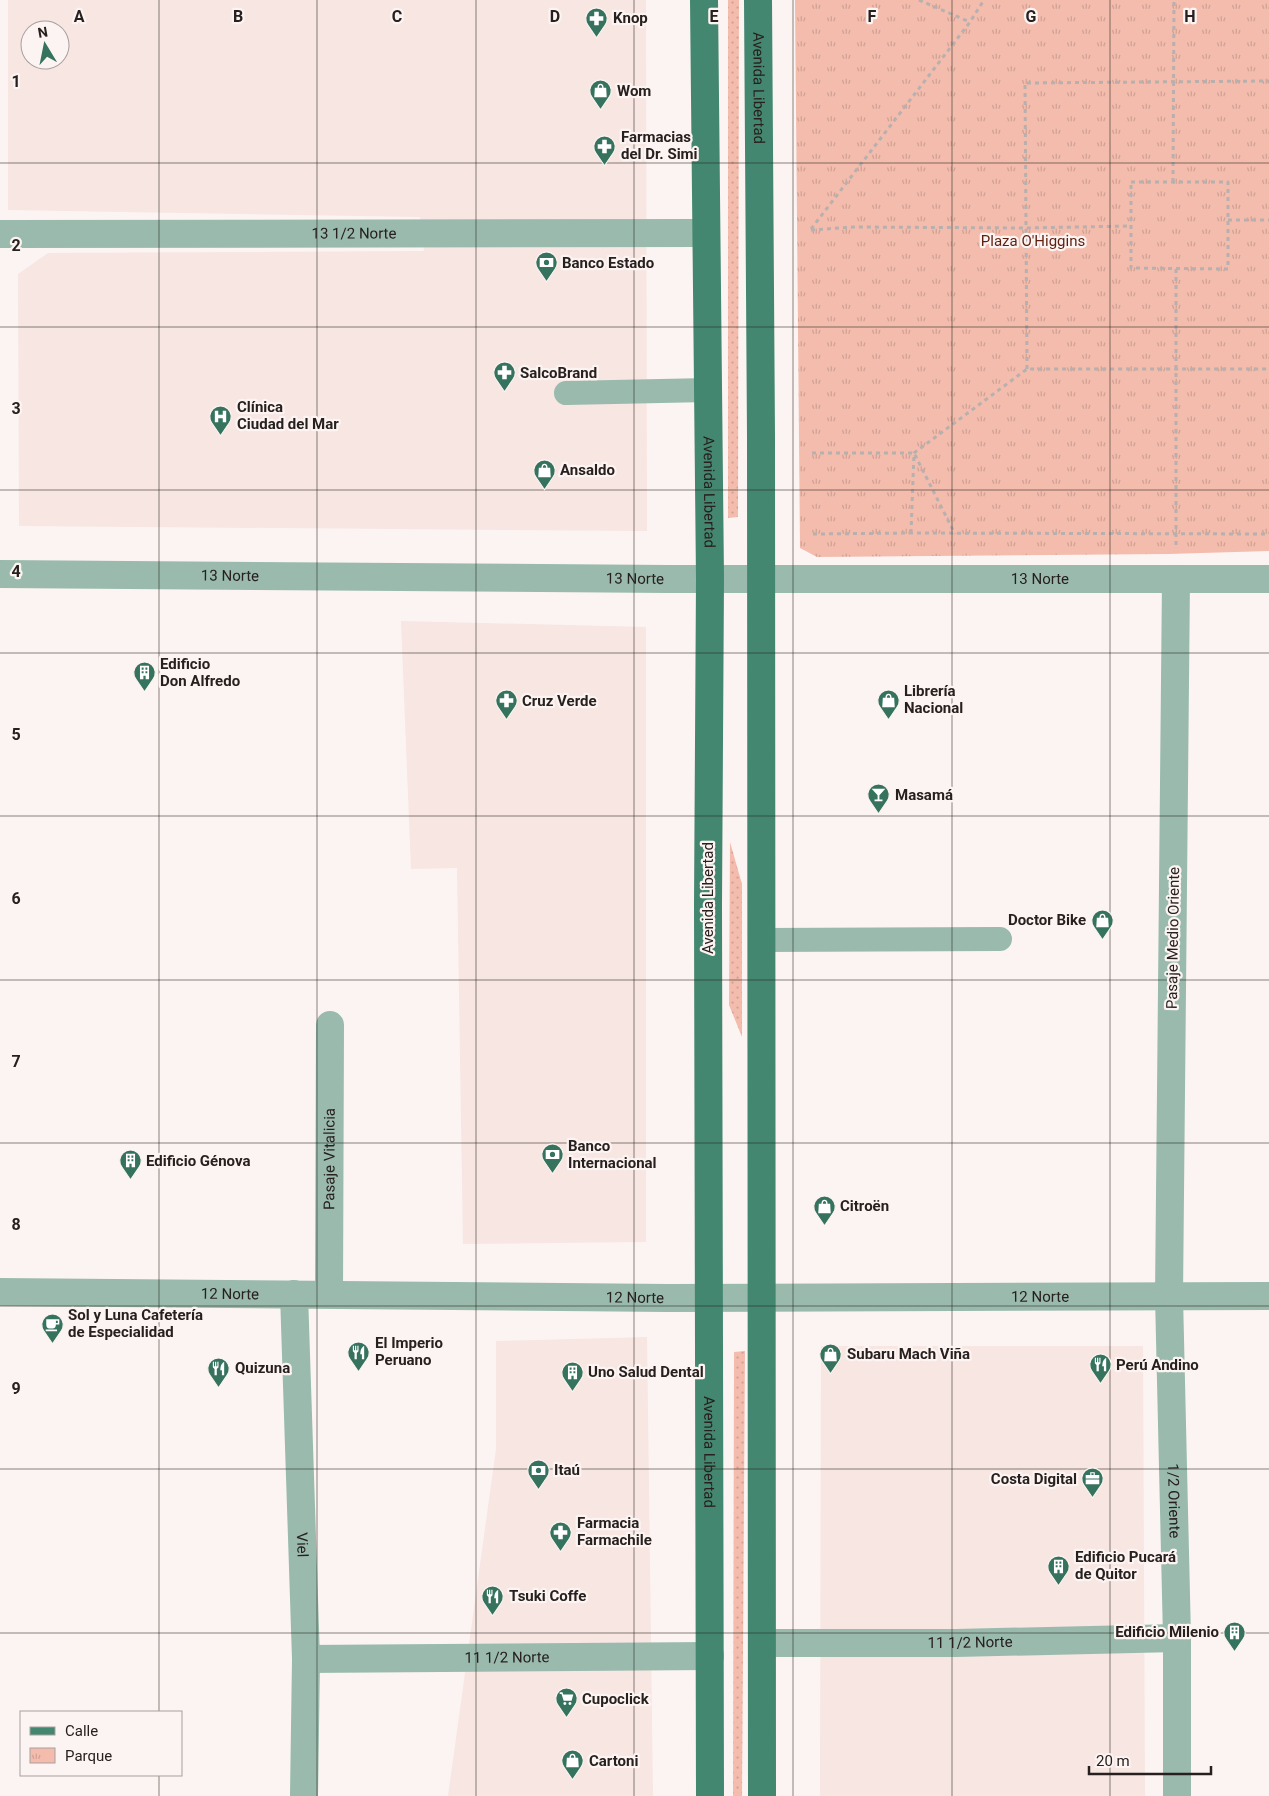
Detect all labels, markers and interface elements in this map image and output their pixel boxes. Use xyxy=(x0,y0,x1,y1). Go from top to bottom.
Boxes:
pharmacy icon: Knop xyxy=(585,6,609,37)
text: A xyxy=(74,7,85,26)
text: B xyxy=(233,7,243,26)
text: C xyxy=(392,7,402,26)
text: D xyxy=(550,7,560,26)
text: E xyxy=(710,7,719,26)
text: F xyxy=(868,7,877,26)
text: G xyxy=(1026,7,1037,26)
text: H xyxy=(1184,7,1196,26)
place label: Knop xyxy=(613,9,648,27)
north arrow xyxy=(20,20,70,70)
text: N xyxy=(36,23,49,41)
street label: Avenida Libertad xyxy=(749,32,768,144)
text: 1 xyxy=(11,72,21,91)
shop icon: Wom xyxy=(589,79,613,110)
place label: Wom xyxy=(617,82,651,100)
place label: Farmacias del Dr. Simi xyxy=(621,128,698,163)
pharmacy icon: Farmacias del Dr. Simi xyxy=(593,134,617,165)
street label: 13 1/2 Norte xyxy=(311,224,397,243)
park label: Plaza O'Higgins xyxy=(981,232,1085,250)
text: 2 xyxy=(11,236,21,255)
bank icon: Banco Estado xyxy=(534,251,558,282)
place label: Banco Estado xyxy=(562,254,654,272)
pharmacy icon: SalcoBrand xyxy=(492,361,516,392)
place label: SalcoBrand xyxy=(520,364,597,382)
place label: Clínica Ciudad del Mar xyxy=(237,398,339,433)
text: 3 xyxy=(11,399,21,418)
hospital icon: Clínica Ciudad del Mar xyxy=(209,404,233,435)
street label: Avenida Libertad xyxy=(700,436,719,548)
shop icon: Ansaldo xyxy=(532,458,556,489)
place label: Ansaldo xyxy=(560,461,615,479)
text: 4 xyxy=(11,562,21,581)
street label: 13 Norte xyxy=(201,567,259,585)
street label: 13 Norte xyxy=(606,570,664,588)
street label: 13 Norte xyxy=(1011,570,1069,588)
place label: Edificio Don Alfredo xyxy=(160,655,240,690)
building icon: Edificio Don Alfredo xyxy=(132,661,156,692)
place label: Librería Nacional xyxy=(904,682,963,717)
shop icon: Librería Nacional xyxy=(876,688,900,719)
pharmacy icon: Cruz Verde xyxy=(494,689,518,720)
place label: Cruz Verde xyxy=(522,692,597,710)
text: 5 xyxy=(11,725,21,744)
bar icon: Masamá xyxy=(867,783,891,814)
place label: Masamá xyxy=(895,786,953,804)
street label: Avenida Libertad xyxy=(699,842,717,954)
street label: Pasaje Medio Oriente xyxy=(1163,867,1183,1009)
text: 6 xyxy=(11,889,21,908)
shop icon: Doctor Bike xyxy=(1090,908,1114,939)
place label: Doctor Bike xyxy=(1008,911,1086,929)
text: 7 xyxy=(11,1052,21,1071)
street label: Pasaje Vitalicia xyxy=(320,1108,339,1210)
place label: Banco Internacional xyxy=(568,1137,657,1172)
bank icon: Banco Internacional xyxy=(540,1143,564,1174)
building icon: Edificio Génova xyxy=(118,1149,142,1180)
place label: Edificio Génova xyxy=(146,1152,250,1170)
shop icon: Citroën xyxy=(812,1194,836,1225)
place label: Citroën xyxy=(840,1197,889,1215)
text: 8 xyxy=(11,1215,21,1234)
street label: 12 Norte xyxy=(201,1285,259,1303)
street label: 12 Norte xyxy=(606,1288,664,1307)
street label: 12 Norte xyxy=(1011,1288,1069,1306)
place label: Sol y Luna Cafetería de Especialidad xyxy=(68,1306,203,1341)
cafe icon: Sol y Luna Cafetería de Especialidad xyxy=(40,1312,64,1343)
place label: El Imperio Peruano xyxy=(375,1334,443,1369)
restaurant icon: El Imperio Peruano xyxy=(347,1340,371,1371)
shop icon: Subaru Mach Viña xyxy=(819,1342,843,1373)
place label: Subaru Mach Viña xyxy=(847,1345,970,1363)
restaurant icon: Perú Andino xyxy=(1088,1353,1112,1384)
restaurant icon: Quizuna xyxy=(207,1356,231,1387)
place label: Perú Andino xyxy=(1116,1356,1199,1374)
place label: Quizuna xyxy=(235,1359,290,1377)
building icon: Uno Salud Dental xyxy=(560,1360,584,1391)
place label: Uno Salud Dental xyxy=(588,1363,704,1381)
text: 9 xyxy=(11,1379,21,1398)
street label: Avenida Libertad xyxy=(700,1396,718,1508)
bank icon: Itaú xyxy=(526,1458,550,1489)
place label: Itaú xyxy=(554,1461,580,1479)
street label: 1/2 Oriente xyxy=(1164,1463,1184,1539)
office icon: Costa Digital xyxy=(1081,1467,1105,1498)
place label: Costa Digital xyxy=(991,1470,1077,1488)
place label: Farmacia Farmachile xyxy=(577,1514,652,1549)
pharmacy icon: Farmacia Farmachile xyxy=(549,1520,573,1551)
street label: Viel xyxy=(293,1532,312,1558)
place label: Edificio Pucará de Quitor xyxy=(1075,1548,1176,1583)
building icon: Edificio Pucará de Quitor xyxy=(1047,1554,1071,1585)
restaurant icon: Tsuki Coffe xyxy=(481,1584,505,1615)
place label: Tsuki Coffe xyxy=(509,1587,586,1605)
building icon: Edificio Milenio xyxy=(1223,1620,1247,1651)
place label: Edificio Milenio xyxy=(1115,1623,1219,1641)
street label: 11 1/2 Norte xyxy=(927,1633,1013,1652)
street label: 11 1/2 Norte xyxy=(464,1648,550,1667)
supermarket icon: Cupoclick xyxy=(554,1687,578,1718)
place label: Cupoclick xyxy=(582,1690,650,1708)
legend xyxy=(20,1711,182,1776)
text: Calle xyxy=(65,1722,98,1740)
scale bar xyxy=(1089,1744,1212,1776)
text: Parque xyxy=(65,1747,112,1765)
shop icon: Cartoni xyxy=(561,1749,585,1780)
place label: Cartoni xyxy=(589,1752,638,1770)
text: 20 m xyxy=(1096,1752,1130,1770)

